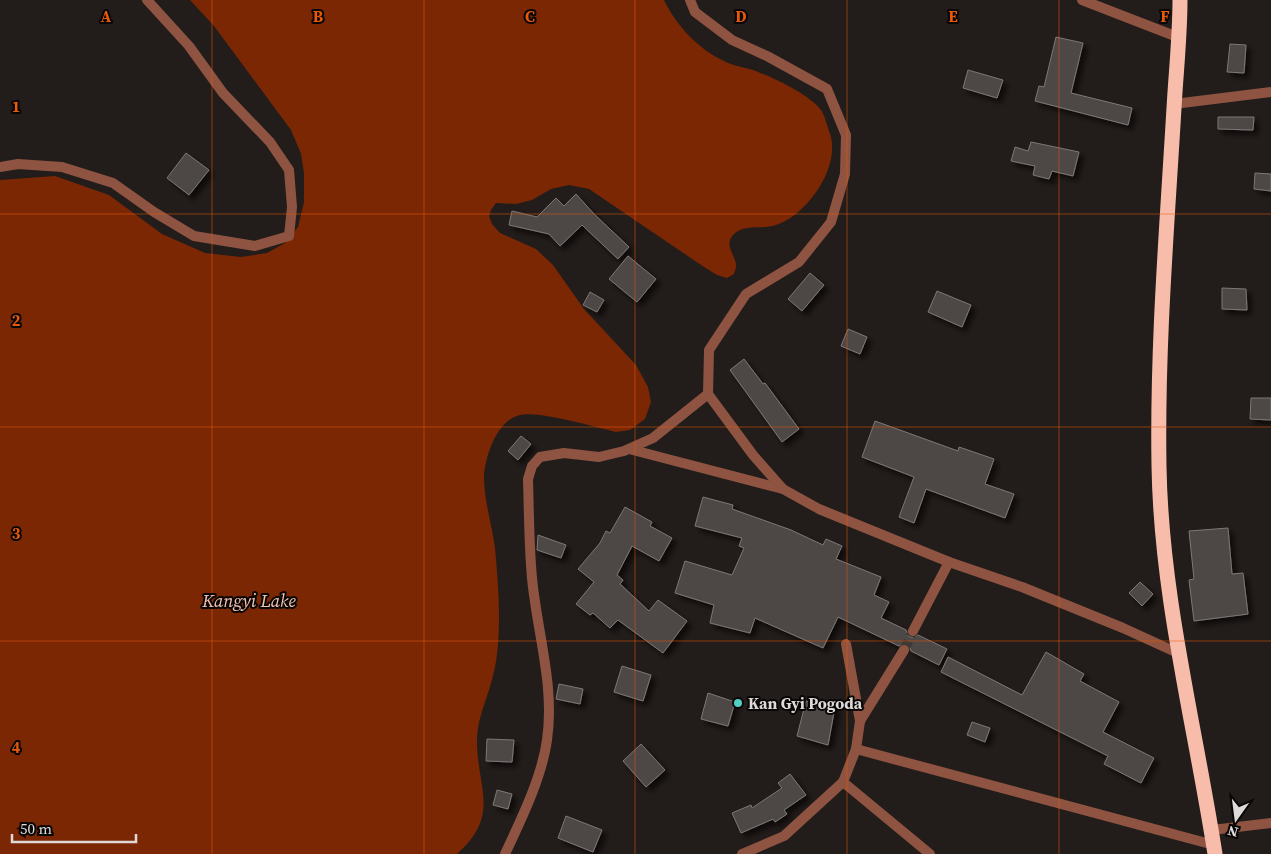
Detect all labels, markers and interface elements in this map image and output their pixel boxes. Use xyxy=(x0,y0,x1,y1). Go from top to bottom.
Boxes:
text: A xyxy=(101,5,112,27)
text: B xyxy=(313,5,324,27)
text: C xyxy=(525,5,535,27)
text: D xyxy=(735,5,747,27)
text: E xyxy=(948,5,958,27)
text: F xyxy=(1160,5,1170,27)
text: 1 xyxy=(12,95,20,117)
text: 2 xyxy=(12,309,21,331)
text: 3 xyxy=(12,522,21,544)
water label: Kangyi Lake xyxy=(201,588,296,613)
place label: Kan Gyi Pogoda xyxy=(748,692,863,714)
marker: Kan Gyi Pogoda xyxy=(732,697,744,709)
text: 4 xyxy=(12,736,21,758)
north arrow xyxy=(1211,794,1261,844)
scale bar xyxy=(12,812,136,844)
text: 50 m xyxy=(20,818,52,839)
text: N xyxy=(1225,821,1240,843)

